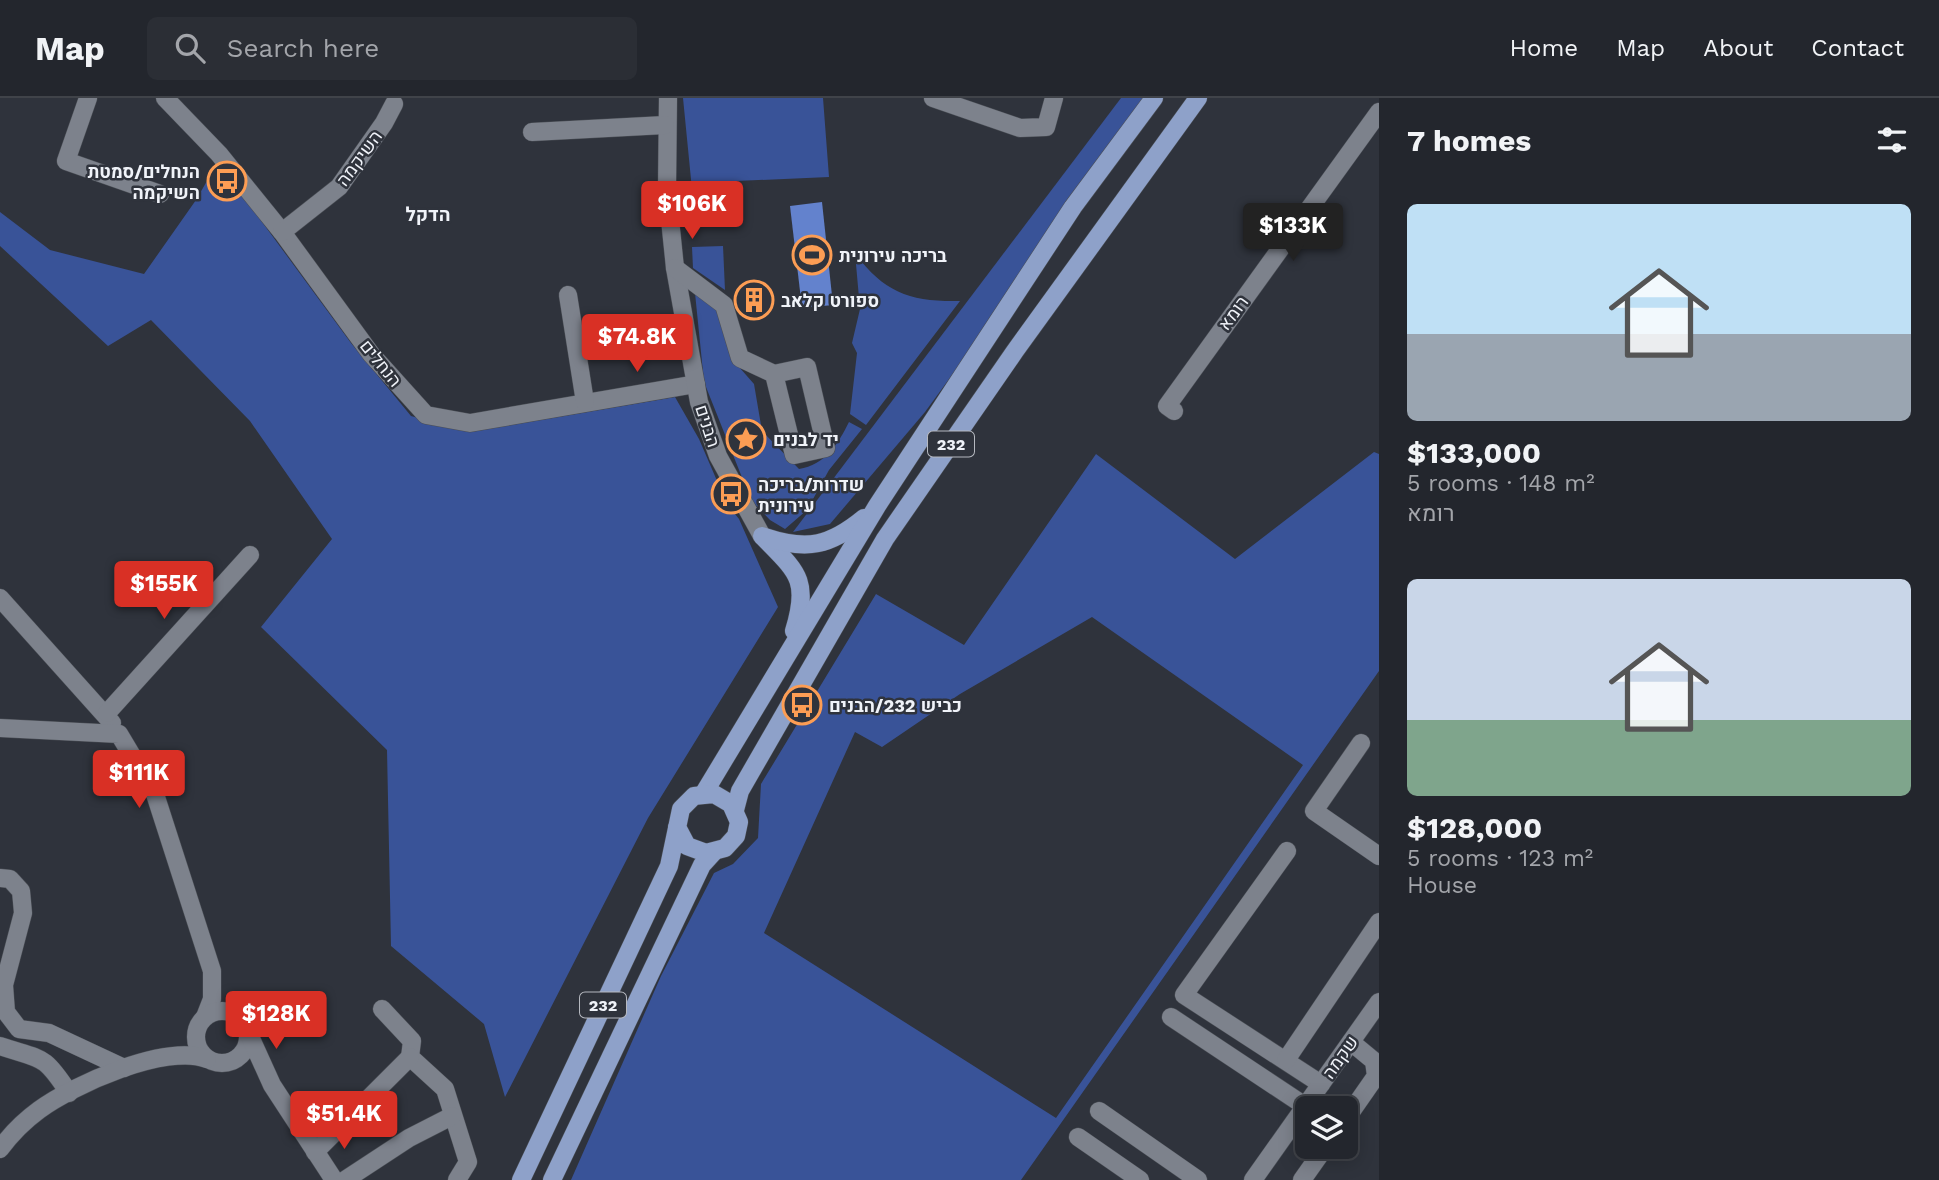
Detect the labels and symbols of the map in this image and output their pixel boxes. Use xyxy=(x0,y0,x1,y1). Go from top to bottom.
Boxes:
street label: השיקמה xyxy=(332,126,386,190)
bus stop icon: הנחלים/סמטת השיקמה xyxy=(206,160,248,202)
place label: הנחלים/סמטת השיקמה xyxy=(88,161,200,203)
pin: $106K xyxy=(643,181,741,241)
district label: הדקל xyxy=(405,203,451,226)
pin: $133K xyxy=(1244,204,1342,263)
sports icon: בריכה עירונית xyxy=(791,234,833,276)
place label: בריכה עירונית xyxy=(839,245,947,266)
building icon: ספורט קלאב xyxy=(733,279,775,321)
place label: ספורט קלאב xyxy=(781,290,879,311)
street label: רומא xyxy=(1214,292,1252,334)
pin: $74.8K xyxy=(580,314,694,374)
street label: הנחלים xyxy=(356,335,406,391)
street label: הבנים xyxy=(691,402,725,450)
place icon: יד לבנים xyxy=(725,418,767,460)
place label: יד לבנים xyxy=(773,429,839,450)
road number: 232 xyxy=(928,432,974,456)
bus stop icon: שדרות/בריכה עירונית xyxy=(710,473,752,515)
place label: שדרות/בריכה עירונית xyxy=(758,474,864,516)
pin: $155K xyxy=(115,561,213,621)
bus stop icon: כביש 232/הבנים xyxy=(781,684,823,726)
place label: כביש 232/הבנים xyxy=(829,695,962,716)
pin: $111K xyxy=(90,750,188,810)
pin: $128K xyxy=(227,992,325,1051)
road number: 232 xyxy=(580,992,626,1018)
street label: שקמה xyxy=(1318,1032,1362,1082)
pin: $51.4K xyxy=(287,1091,401,1151)

